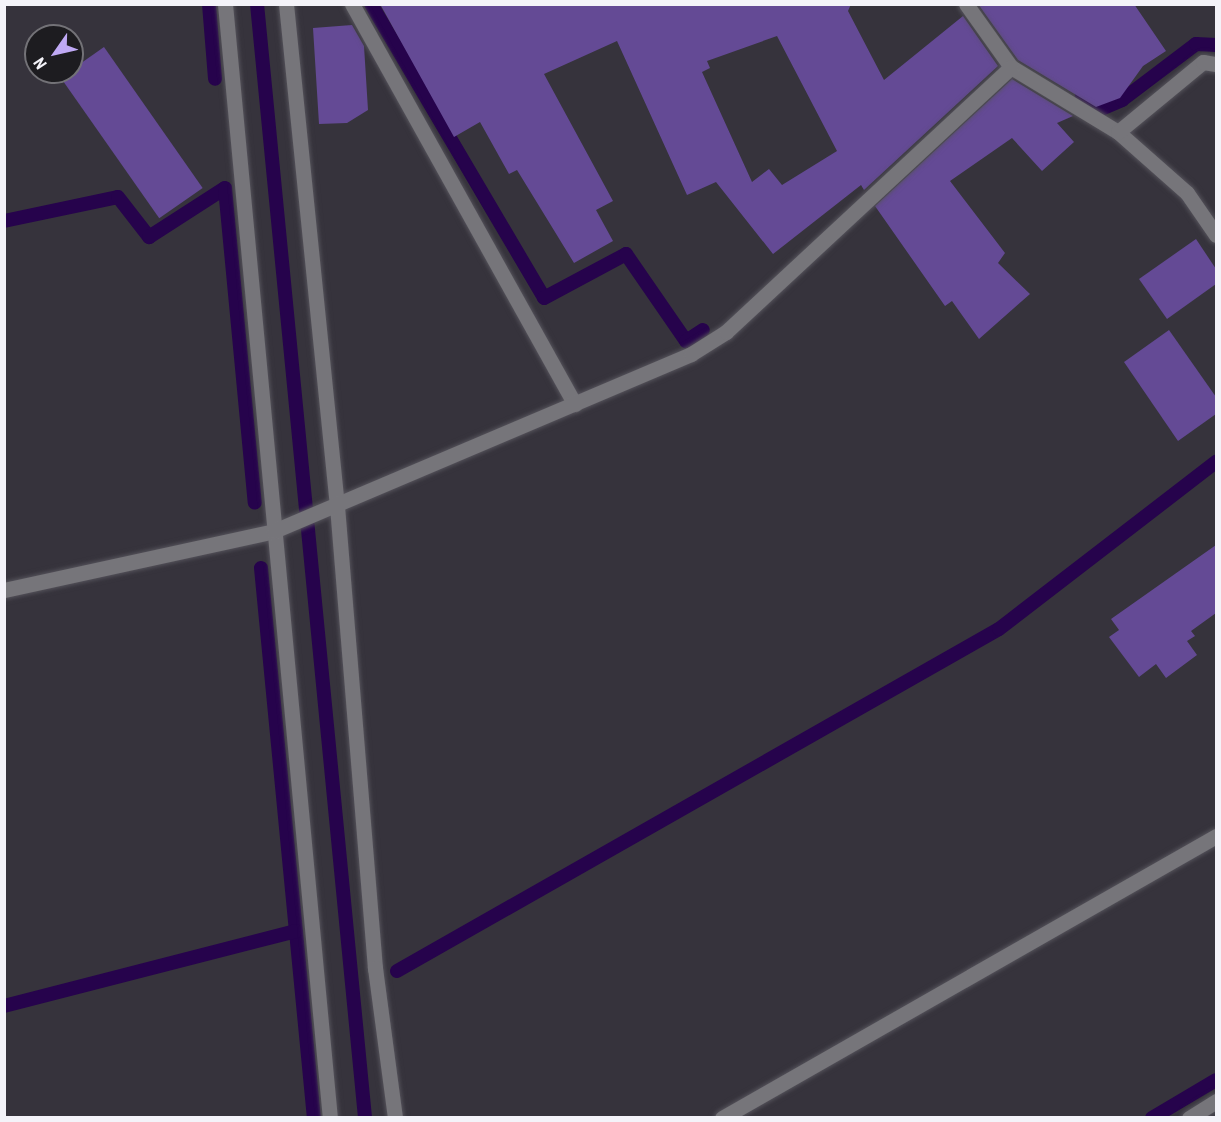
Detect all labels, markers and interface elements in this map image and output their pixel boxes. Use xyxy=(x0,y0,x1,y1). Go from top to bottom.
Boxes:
north arrow xyxy=(24,24,84,84)
text: N xyxy=(30,54,51,73)

